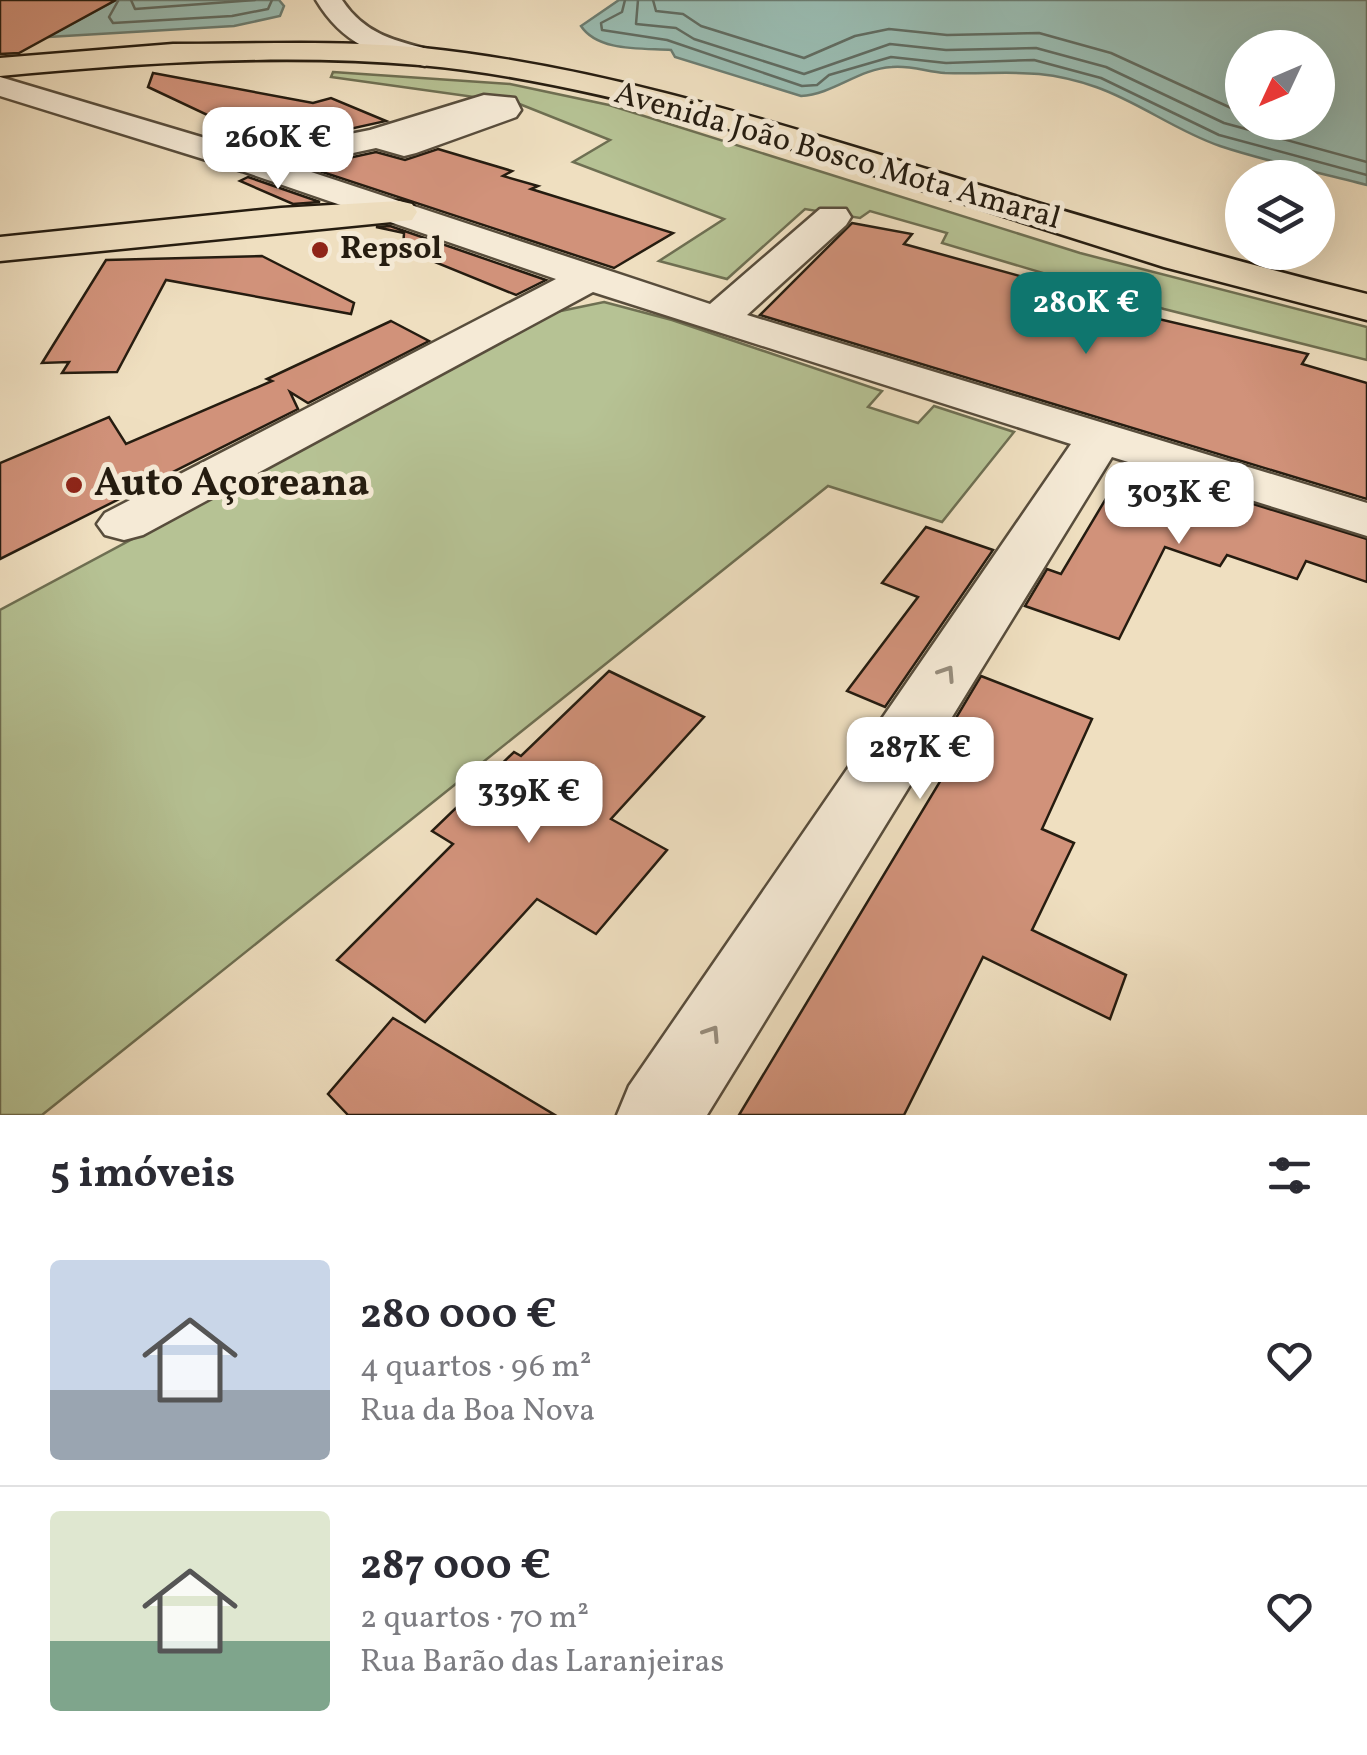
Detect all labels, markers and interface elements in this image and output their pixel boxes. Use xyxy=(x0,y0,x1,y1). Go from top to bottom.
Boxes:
north arrow xyxy=(1225,30,1335,140)
map controls xyxy=(1225,30,1335,270)
street label: Avenida João Bosco Mota Amaral xyxy=(609,72,1065,242)
pin: 260K € xyxy=(197,107,359,192)
text: 260K € xyxy=(224,117,332,161)
button: layers xyxy=(1225,160,1335,270)
place label: Repsol xyxy=(340,228,442,272)
marker: Repsol xyxy=(309,239,331,261)
pin: 280K € xyxy=(1005,272,1167,357)
text: 280K € xyxy=(1033,282,1139,326)
place label: Auto Açoreana xyxy=(94,457,370,513)
pin: 303K € xyxy=(1098,462,1260,547)
text: 303K € xyxy=(1127,472,1231,516)
marker: Auto Açoreana xyxy=(63,474,85,496)
one-way arrow xyxy=(934,666,953,684)
pin: 287K € xyxy=(839,717,1001,802)
text: 287K € xyxy=(869,727,971,771)
pin: 339K € xyxy=(448,761,610,846)
text: 339K € xyxy=(478,771,580,815)
one-way arrow xyxy=(699,1026,718,1044)
text: 5 imóveis xyxy=(50,1146,235,1205)
icon: filters xyxy=(1262,1148,1317,1203)
text: 280 000 € xyxy=(360,1287,557,1346)
icon: home xyxy=(130,1300,250,1420)
icon: heart xyxy=(1262,1333,1317,1388)
text: 4 quartos · 96 m² xyxy=(360,1346,592,1390)
text: Rua da Boa Nova xyxy=(360,1390,595,1434)
text: 287 000 € xyxy=(360,1538,551,1597)
icon: home xyxy=(130,1551,250,1671)
icon: heart xyxy=(1262,1584,1317,1639)
text: 2 quartos · 70 m² xyxy=(360,1597,589,1641)
text: Rua Barão das Laranjeiras xyxy=(360,1641,724,1685)

